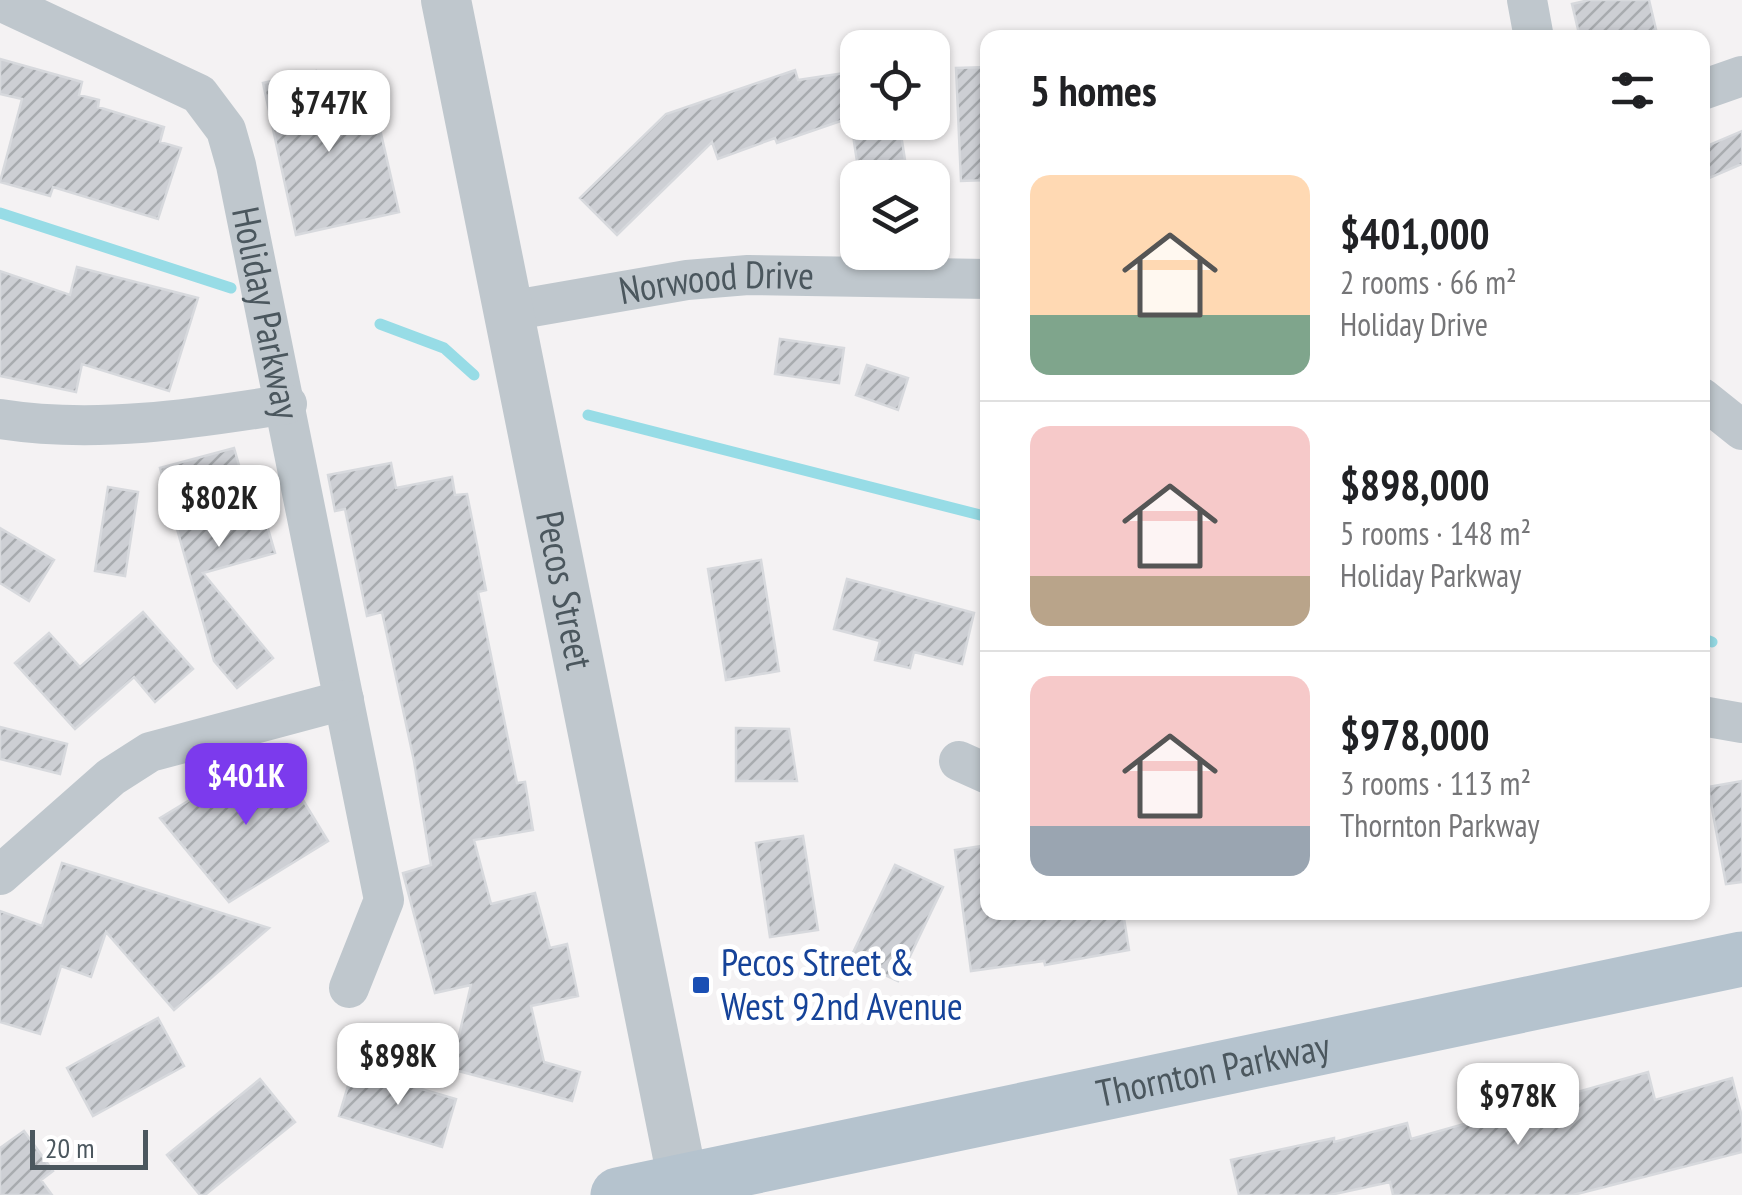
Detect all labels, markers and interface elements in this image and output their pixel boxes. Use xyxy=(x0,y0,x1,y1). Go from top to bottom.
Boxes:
map controls xyxy=(840,30,950,270)
button: locate xyxy=(840,30,950,140)
text: 5 homes xyxy=(1030,63,1157,118)
icon: filters xyxy=(1605,63,1660,118)
pin: $747K xyxy=(259,70,399,155)
text: $747K xyxy=(290,81,368,123)
button: layers xyxy=(840,160,950,270)
street label: Holiday Parkway xyxy=(222,202,313,424)
text: $401,000 xyxy=(1340,206,1490,261)
icon: home xyxy=(1110,215,1230,335)
street label: Norwood Drive xyxy=(615,249,814,314)
text: 2 rooms · 66 m² xyxy=(1340,261,1517,303)
text: Holiday Drive xyxy=(1340,303,1488,345)
text: $898,000 xyxy=(1340,457,1490,512)
pin: $802K xyxy=(149,465,289,550)
icon: home xyxy=(1110,466,1230,586)
text: $802K xyxy=(180,476,258,518)
street label: Pecos Street xyxy=(526,507,606,674)
text: 5 rooms · 148 m² xyxy=(1340,512,1531,554)
text: Holiday Parkway xyxy=(1340,554,1521,596)
text: $978,000 xyxy=(1340,707,1490,762)
icon: home xyxy=(1110,716,1230,836)
pin: $401K xyxy=(176,743,316,828)
text: $401K xyxy=(207,754,285,796)
text: 3 rooms · 113 m² xyxy=(1340,762,1531,804)
text: Thornton Parkway xyxy=(1340,804,1540,846)
place label: Pecos Street & West 92nd Avenue xyxy=(721,937,963,1030)
marker: Pecos Street & West 92nd Avenue xyxy=(690,974,712,996)
street label: Thornton Parkway xyxy=(1092,1020,1334,1117)
pin: $898K xyxy=(328,1023,468,1108)
text: $898K xyxy=(359,1034,437,1076)
pin: $978K xyxy=(1448,1063,1588,1148)
text: $978K xyxy=(1479,1074,1557,1116)
scale bar xyxy=(30,1125,148,1170)
text: 20 m xyxy=(45,1129,94,1166)

